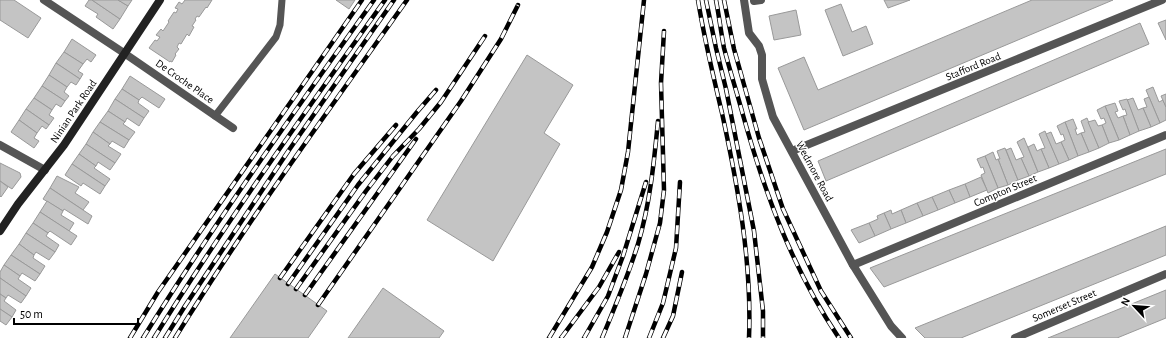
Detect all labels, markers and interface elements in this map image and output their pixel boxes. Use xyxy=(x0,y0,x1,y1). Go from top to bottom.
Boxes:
street label: Stafford Road xyxy=(944,50,1003,82)
street label: De Croche Place xyxy=(154,57,216,105)
street label: Ninian Park Road xyxy=(48,77,99,145)
street label: Wedmore Road xyxy=(794,139,835,203)
street label: Compton Street xyxy=(972,172,1039,209)
north arrow xyxy=(1114,286,1154,326)
street label: Somerset Street xyxy=(1031,287,1098,324)
text: N xyxy=(1119,296,1132,308)
scale bar xyxy=(14,300,138,326)
text: 50 m xyxy=(20,308,43,320)

